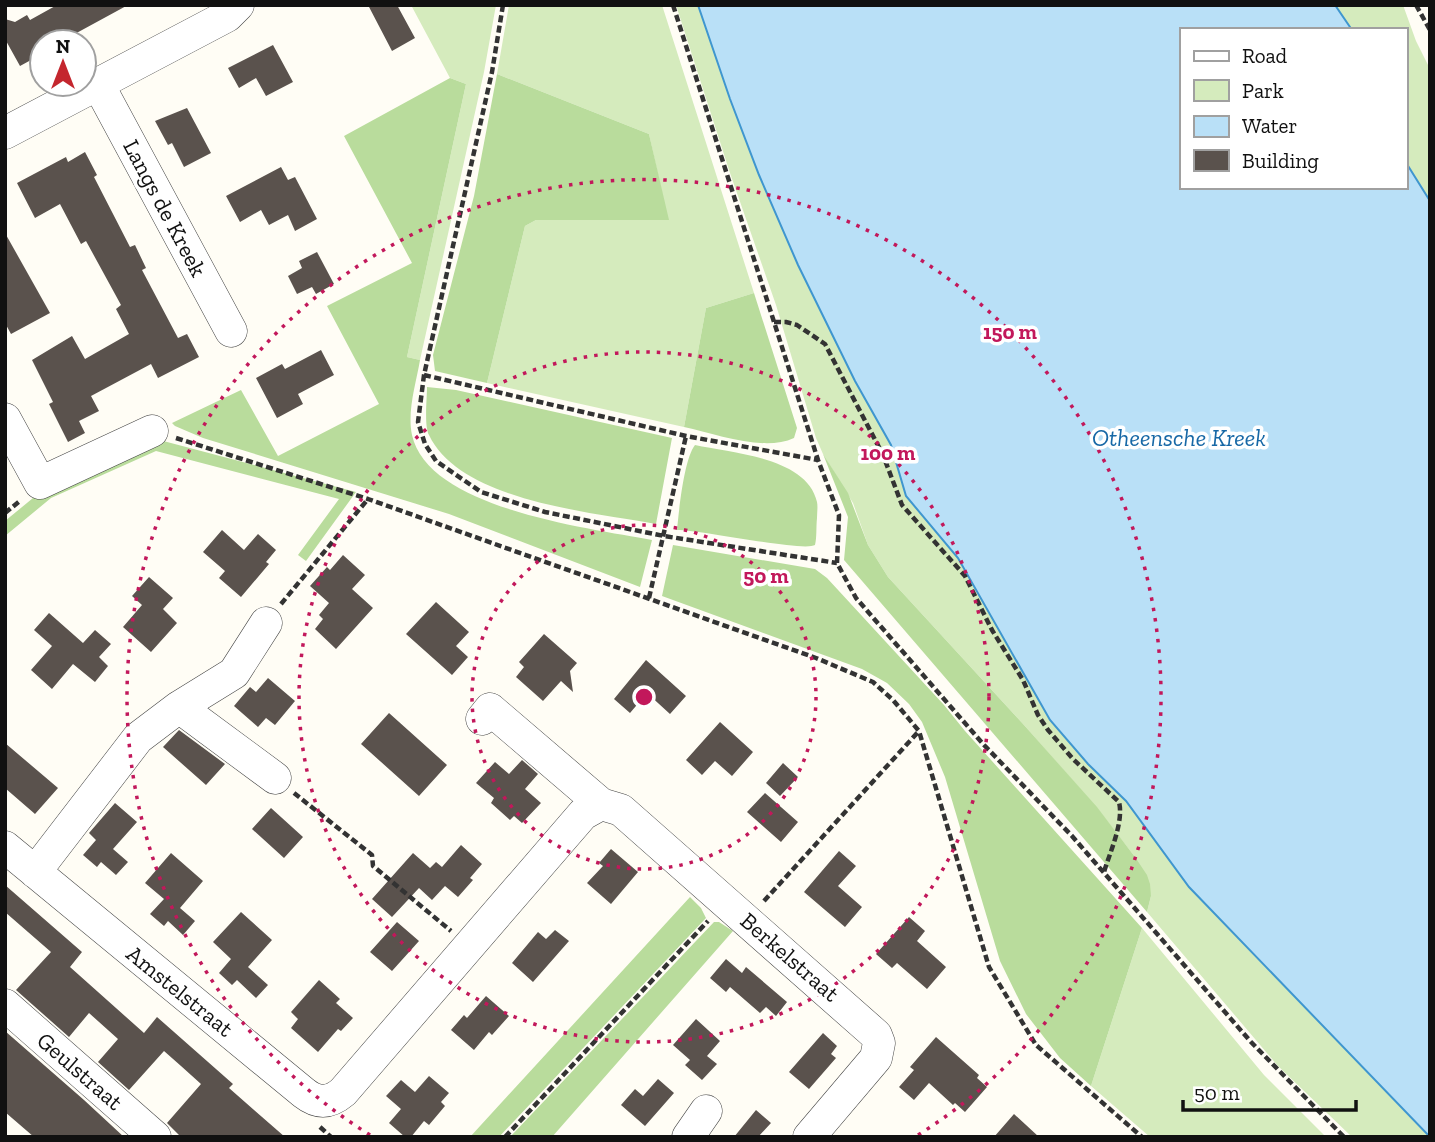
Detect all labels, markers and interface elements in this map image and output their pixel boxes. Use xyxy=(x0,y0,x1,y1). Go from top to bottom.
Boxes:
north arrow xyxy=(28,28,98,98)
legend xyxy=(1180,28,1407,189)
text: N xyxy=(56,35,70,58)
text: Road xyxy=(1242,43,1288,68)
text: Park xyxy=(1242,78,1284,103)
text: Water xyxy=(1242,113,1297,138)
street label: Langs de Kreek xyxy=(117,135,213,281)
text: Building xyxy=(1242,148,1319,173)
text: 150 m xyxy=(983,319,1038,344)
water label: Otheensche Kreek xyxy=(1092,423,1266,452)
text: 100 m xyxy=(861,440,916,465)
text: 50 m xyxy=(743,563,789,588)
centre of rings xyxy=(632,685,656,709)
street label: Berkelstraat xyxy=(735,906,845,1008)
street label: Amstelstraat xyxy=(121,939,239,1043)
street label: Geulstraat xyxy=(31,1026,129,1116)
scale bar xyxy=(1183,1068,1356,1112)
text: 50 m xyxy=(1194,1080,1240,1105)

